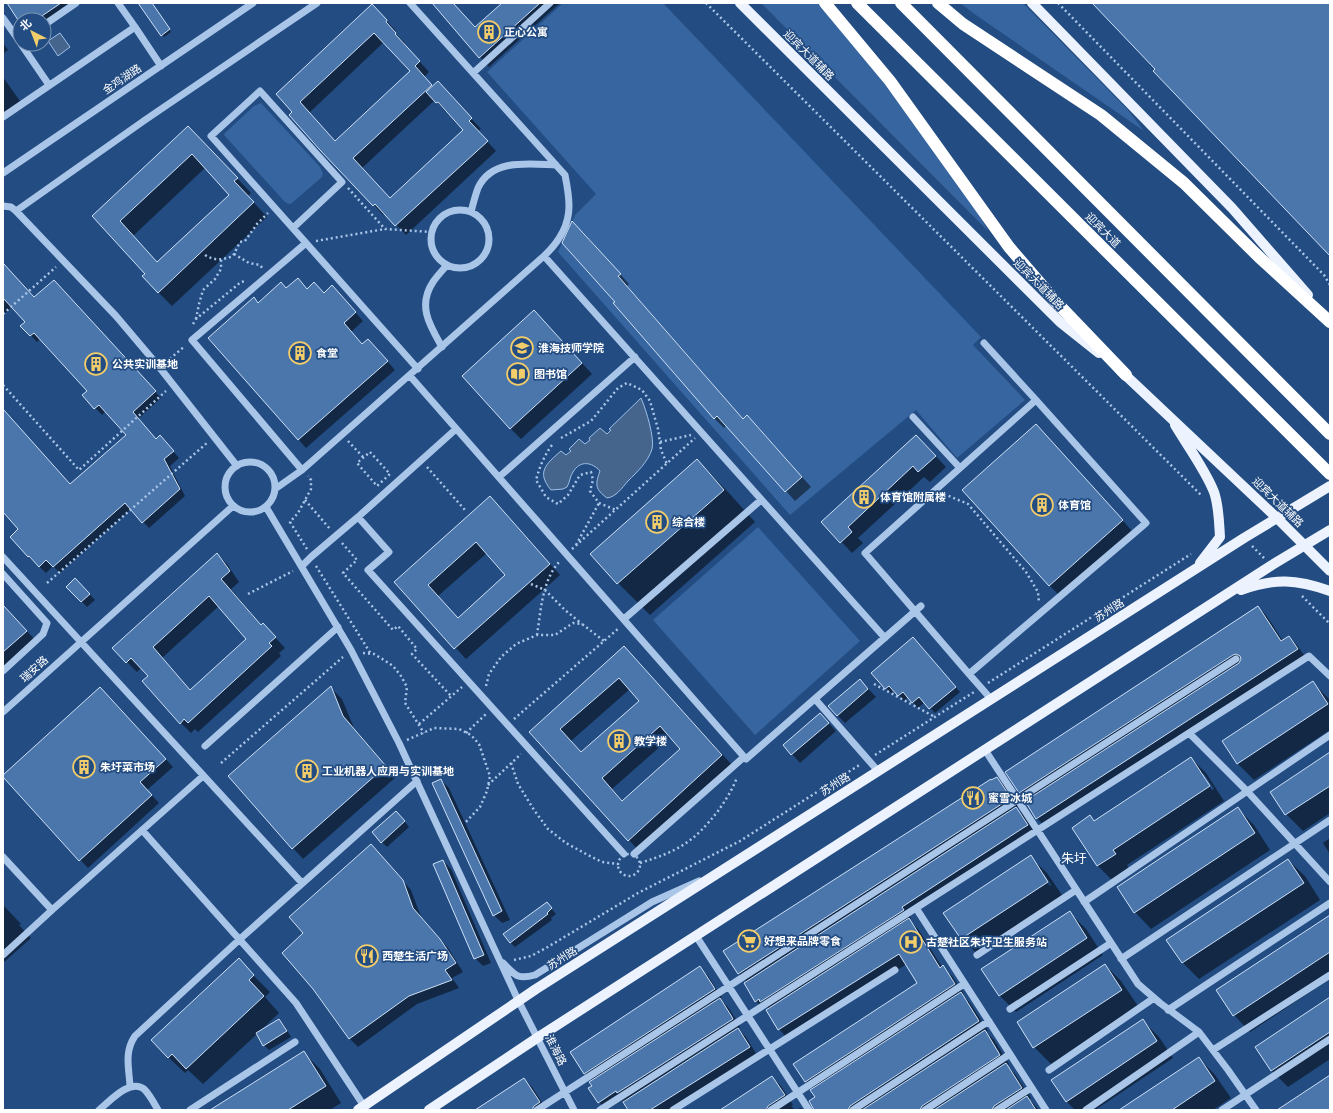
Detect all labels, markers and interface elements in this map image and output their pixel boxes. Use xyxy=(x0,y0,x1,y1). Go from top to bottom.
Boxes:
north arrow xyxy=(12,12,52,52)
text: 北 xyxy=(17,16,34,33)
building icon: 正心公寓 xyxy=(476,19,502,45)
place label: 正心公寓 xyxy=(504,25,548,39)
street label: 迎宾大道辅路 xyxy=(781,27,837,83)
street label: 金鸡湖路 xyxy=(100,61,144,97)
street label: 迎宾大道 xyxy=(1082,209,1124,251)
street label: 迎宾大道辅路 xyxy=(1011,256,1067,312)
school or university icon: 淮海技师学院 xyxy=(509,335,535,361)
building icon: 食堂 xyxy=(287,340,313,366)
place label: 淮海技师学院 xyxy=(538,341,604,355)
place label: 食堂 xyxy=(316,346,338,360)
building icon: 公共实训基地 xyxy=(83,351,109,377)
place label: 公共实训基地 xyxy=(112,357,178,371)
library icon: 图书馆 xyxy=(505,361,531,387)
place label: 图书馆 xyxy=(534,367,567,381)
street label: 迎宾大道辅路 xyxy=(1249,474,1307,530)
building icon: 体育馆附属楼 xyxy=(851,484,877,510)
place label: 体育馆附属楼 xyxy=(880,490,946,504)
building icon: 体育馆 xyxy=(1029,492,1055,518)
place label: 体育馆 xyxy=(1058,498,1091,512)
building icon: 综合楼 xyxy=(644,509,670,535)
place label: 综合楼 xyxy=(672,515,705,529)
street label: 苏州路 xyxy=(1091,595,1127,625)
street label: 瑞安路 xyxy=(17,653,51,685)
building icon: 教学楼 xyxy=(606,728,632,754)
place label: 教学楼 xyxy=(634,734,667,748)
building icon: 朱圩菜市场 xyxy=(71,754,97,780)
building icon: 工业机器人应用与实训基地 xyxy=(294,758,320,784)
place label: 朱圩菜市场 xyxy=(100,760,155,774)
place label: 工业机器人应用与实训基地 xyxy=(322,764,454,778)
street label: 苏州路 xyxy=(817,769,853,799)
restaurant icon: 蜜雪冰城 xyxy=(960,785,986,811)
place label: 蜜雪冰城 xyxy=(988,791,1033,805)
district label: 朱圩 xyxy=(1061,850,1087,867)
supermarket icon: 好想来品牌零食 xyxy=(736,928,762,954)
hospital icon: 古楚社区朱圩卫生服务站 xyxy=(898,929,924,955)
place label: 好想来品牌零食 xyxy=(764,934,841,948)
place label: 古楚社区朱圩卫生服务站 xyxy=(926,935,1047,949)
restaurant icon: 西楚生活广场 xyxy=(354,943,380,969)
street label: 苏州路 xyxy=(544,943,580,973)
place label: 西楚生活广场 xyxy=(382,949,448,963)
street label: 淮海路 xyxy=(542,1032,570,1068)

